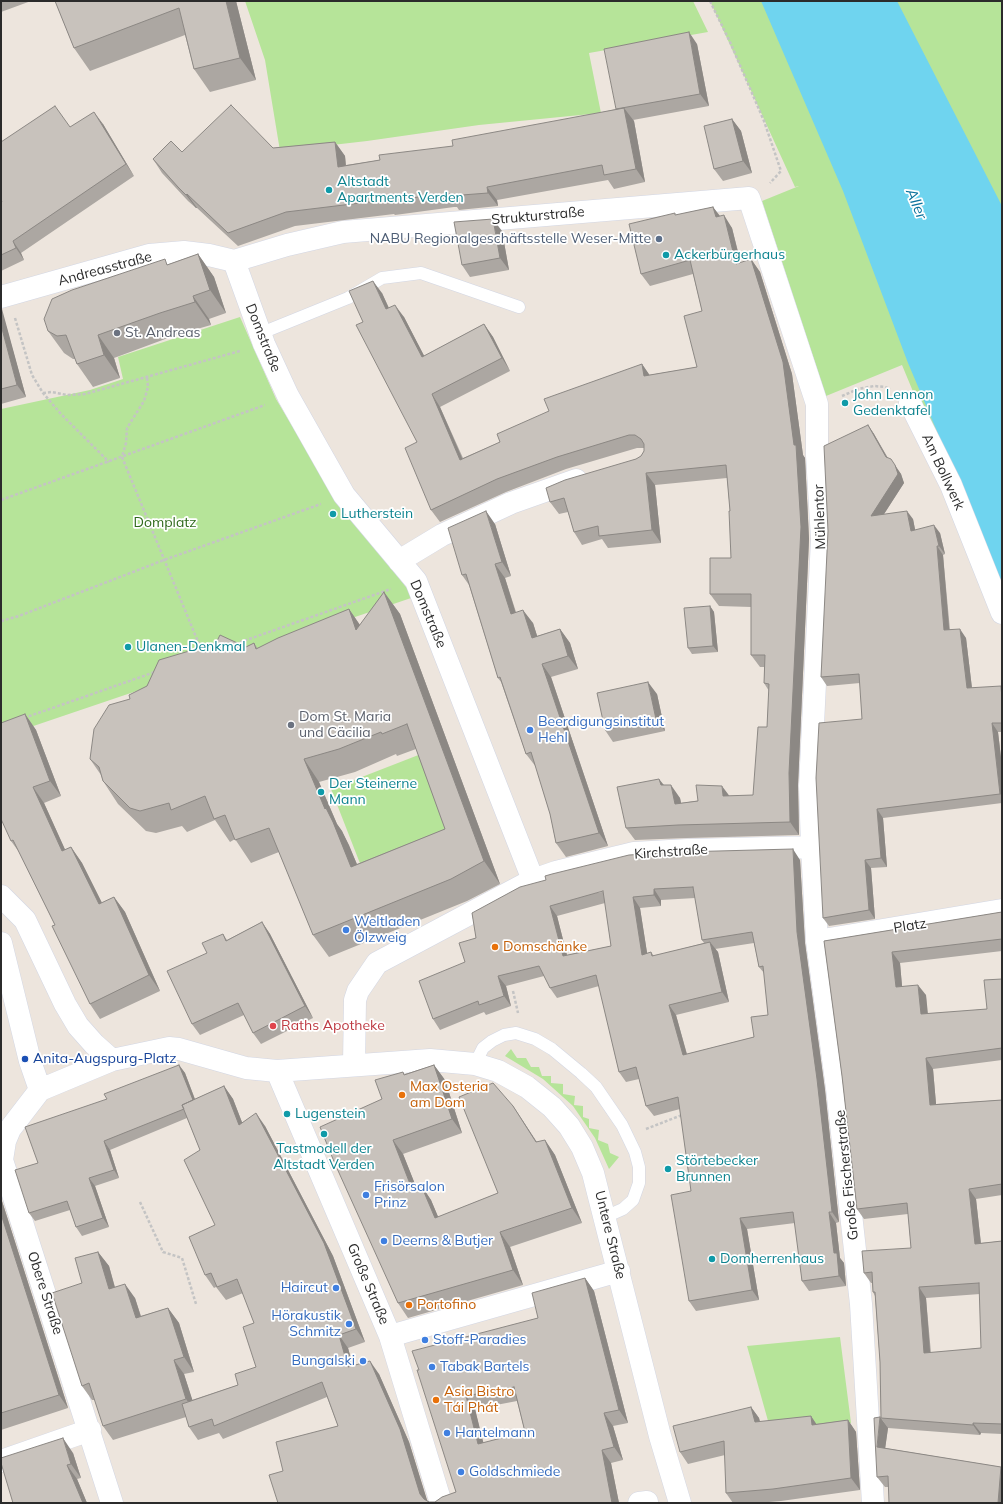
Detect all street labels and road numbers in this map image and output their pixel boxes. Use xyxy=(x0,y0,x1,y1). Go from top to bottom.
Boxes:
street label: Strukturstraße xyxy=(491,204,585,228)
street label: Andreasstraße xyxy=(56,248,154,290)
street label: Domstraße xyxy=(242,301,284,375)
street label: Am Bollwerk xyxy=(918,431,968,513)
street label: Mühlentor xyxy=(810,484,830,550)
street label: Domstraße xyxy=(406,577,450,651)
street label: Kirchstraße xyxy=(633,841,709,863)
street label: Platz xyxy=(892,915,928,937)
street label: Große Fischerstraße xyxy=(832,1109,862,1241)
street label: Untere Straße xyxy=(591,1189,629,1281)
street label: Große Straße xyxy=(343,1241,393,1327)
street label: Obere Straße xyxy=(24,1249,66,1337)

